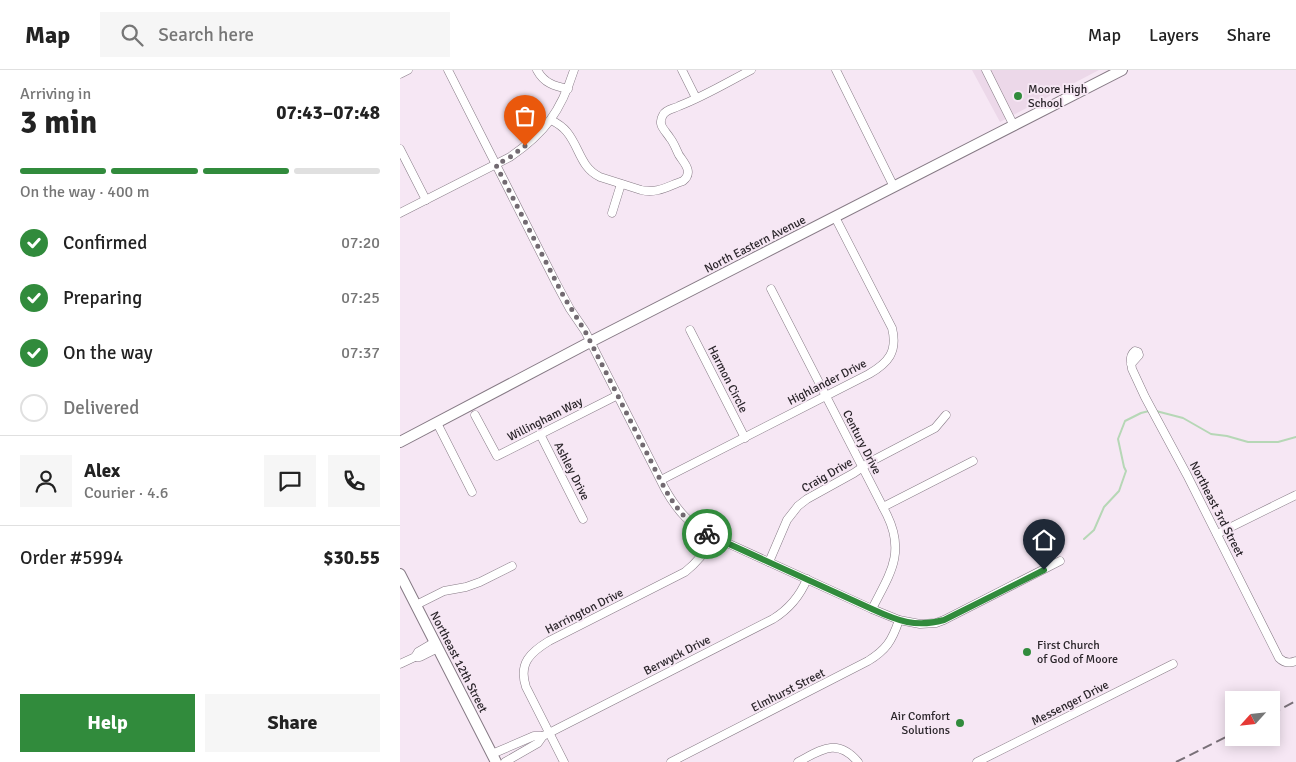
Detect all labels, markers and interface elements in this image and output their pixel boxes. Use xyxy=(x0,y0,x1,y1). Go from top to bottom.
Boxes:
search box xyxy=(100,12,450,57)
text: Map xyxy=(25,20,70,50)
icon: search xyxy=(118,21,146,49)
text: Search here xyxy=(158,23,254,47)
text: Map xyxy=(1088,24,1121,46)
text: Layers xyxy=(1149,24,1199,46)
text: Share xyxy=(1227,24,1271,46)
place label: Moore High School xyxy=(1028,82,1087,111)
text: Arriving in xyxy=(20,84,91,104)
marker: Moore High School xyxy=(1012,90,1024,102)
pin xyxy=(504,95,546,146)
text: 07:43–07:48 xyxy=(276,101,380,125)
icon: bag xyxy=(511,102,539,130)
text: 3 min xyxy=(20,103,97,142)
text: On the way · 400 m xyxy=(20,182,150,202)
street label: North Eastern Avenue xyxy=(702,212,808,276)
icon: check xyxy=(20,229,48,257)
text: Confirmed xyxy=(63,231,147,255)
text: 07:20 xyxy=(341,233,380,253)
icon: check xyxy=(20,284,48,312)
text: Preparing xyxy=(63,286,142,310)
text: 07:25 xyxy=(341,288,380,308)
icon: check xyxy=(20,339,48,367)
text: On the way xyxy=(63,341,153,365)
text: 07:37 xyxy=(341,343,380,363)
street label: Harmon Circle xyxy=(704,343,751,415)
street label: Highlander Drive xyxy=(785,356,869,409)
street label: Willingham Way xyxy=(505,394,586,445)
text: Delivered xyxy=(63,396,139,420)
street label: Century Drive xyxy=(839,408,884,477)
street label: Ashley Drive xyxy=(550,440,593,503)
button: person xyxy=(20,455,72,507)
button: chat xyxy=(264,455,316,507)
button: phone xyxy=(328,455,380,507)
street label: Craig Drive xyxy=(799,455,856,496)
text: Alex xyxy=(84,459,120,483)
street label: Northeast 3rd Street xyxy=(1186,459,1247,559)
text: Courier · 4.6 xyxy=(84,483,168,503)
courier xyxy=(682,509,732,559)
pin xyxy=(1023,519,1065,570)
icon: bike xyxy=(693,520,721,548)
icon: home xyxy=(1030,526,1058,554)
text: Order #5994 xyxy=(20,546,123,570)
text: $30.55 xyxy=(323,546,380,570)
street label: Harrington Drive xyxy=(543,585,626,638)
street label: Northeast 12th Street xyxy=(427,609,491,715)
street label: Berwyck Drive xyxy=(641,632,713,679)
place label: First Church of God of Moore xyxy=(1037,638,1118,667)
marker: First Church of God of Moore xyxy=(1021,646,1033,658)
street label: Elmhurst Street xyxy=(749,665,828,715)
street label: Messenger Drive xyxy=(1029,677,1111,729)
north arrow xyxy=(1225,691,1280,746)
map controls xyxy=(1225,691,1280,746)
button: Help xyxy=(20,694,195,752)
button: Share xyxy=(205,694,380,752)
place label: Air Comfort Solutions xyxy=(890,709,950,738)
marker: Air Comfort Solutions xyxy=(954,717,966,729)

